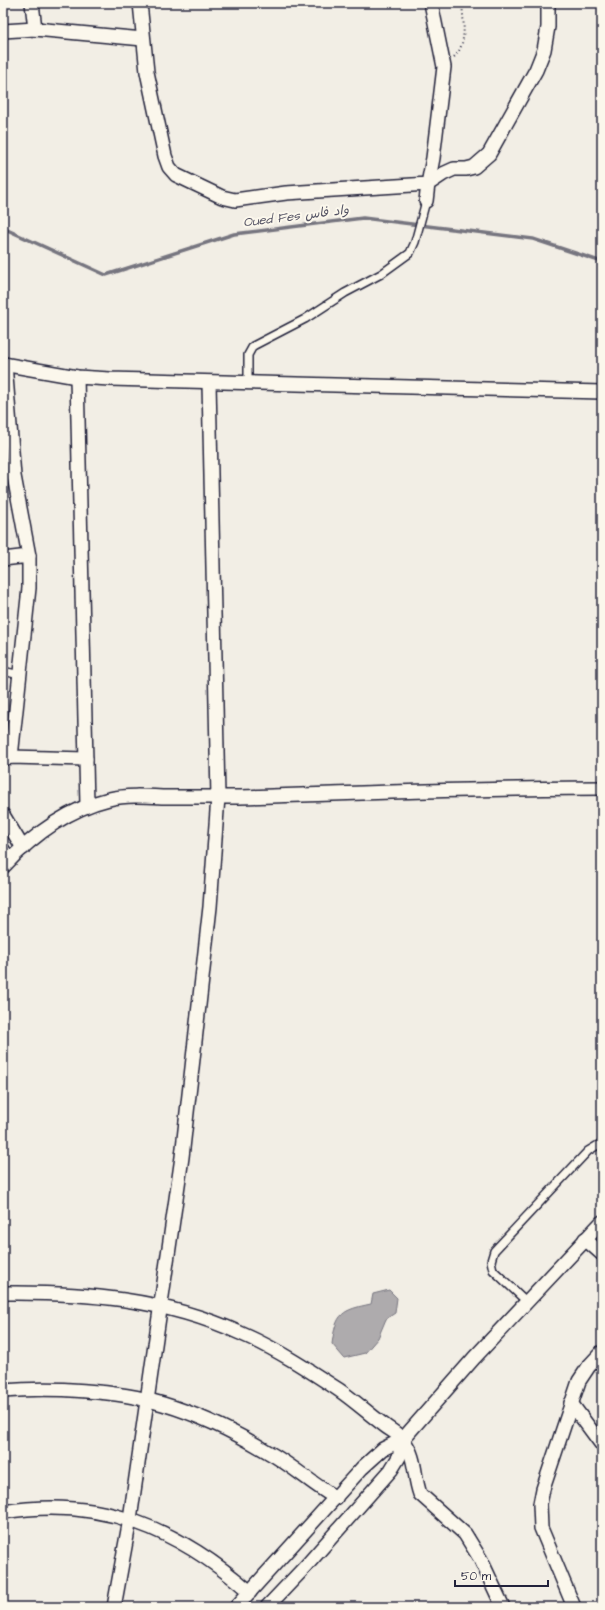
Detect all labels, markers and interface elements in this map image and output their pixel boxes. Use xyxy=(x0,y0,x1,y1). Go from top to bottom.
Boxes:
water label: Oued Fes واد فاس xyxy=(242,201,350,231)
scale bar xyxy=(455,1562,548,1588)
text: 50 m xyxy=(461,1568,492,1585)

